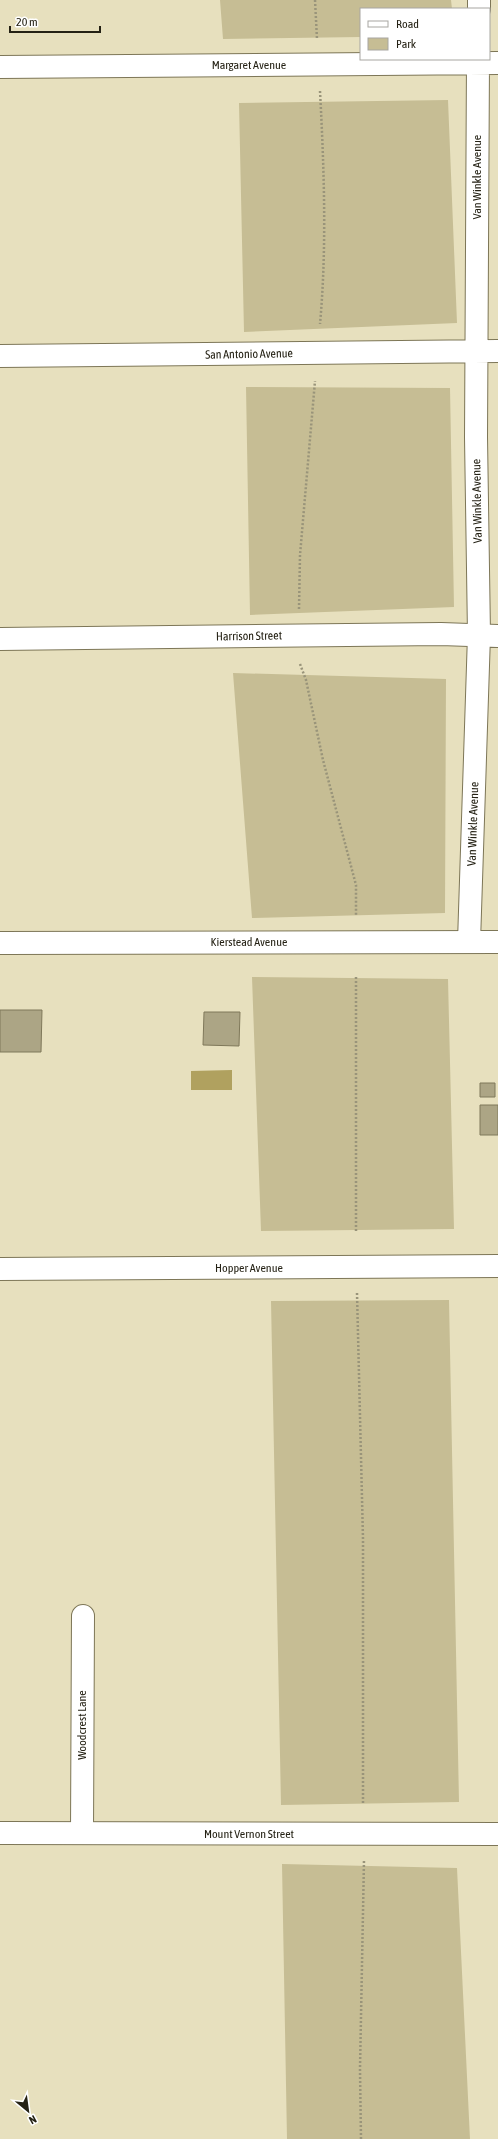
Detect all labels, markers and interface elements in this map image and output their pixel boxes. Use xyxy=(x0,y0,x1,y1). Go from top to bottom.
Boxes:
scale bar xyxy=(10,8,100,34)
legend xyxy=(360,8,490,60)
text: 20 m xyxy=(16,15,38,29)
text: Road xyxy=(396,17,419,31)
text: Park xyxy=(396,37,417,51)
street label: Margaret Avenue xyxy=(212,58,286,72)
street label: Van Winkle Avenue xyxy=(470,135,484,219)
street label: San Antonio Avenue xyxy=(205,346,293,362)
street label: Van Winkle Avenue xyxy=(469,459,485,543)
street label: Harrison Street xyxy=(216,628,283,644)
street label: Van Winkle Avenue xyxy=(465,782,481,866)
street label: Kierstead Avenue xyxy=(211,935,287,949)
street label: Hopper Avenue xyxy=(215,1261,283,1275)
street label: Woodcrest Lane xyxy=(75,1690,89,1760)
street label: Mount Vernon Street xyxy=(204,1827,295,1841)
north arrow xyxy=(8,2091,48,2131)
text: N xyxy=(27,2113,39,2127)

